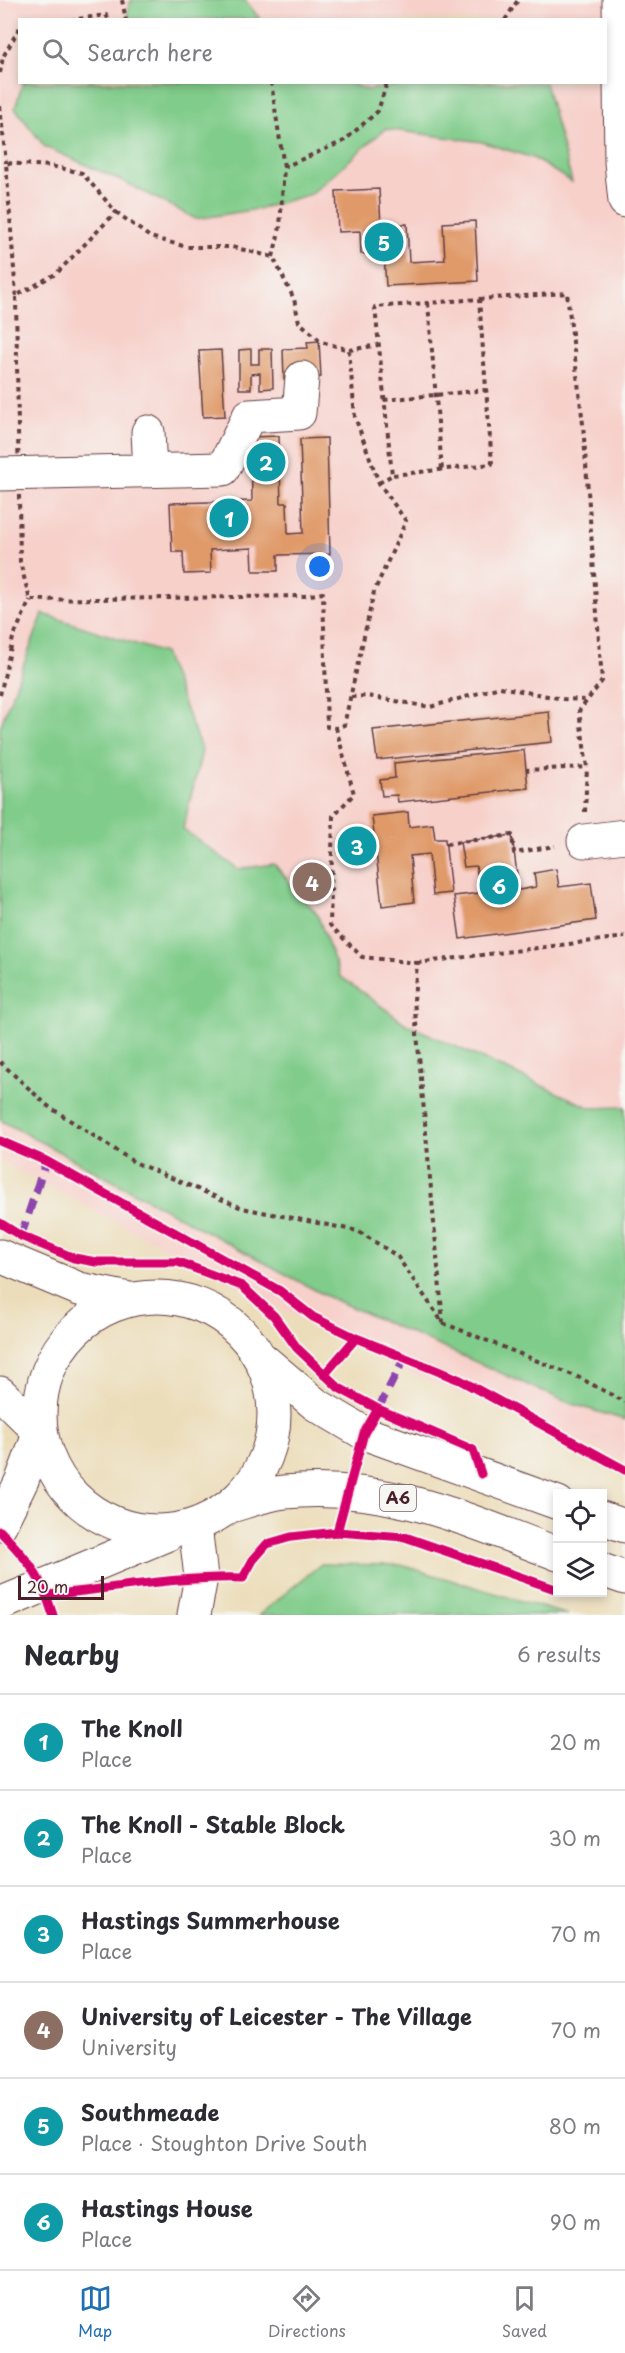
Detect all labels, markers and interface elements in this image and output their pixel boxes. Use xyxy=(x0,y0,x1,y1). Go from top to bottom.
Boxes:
search box xyxy=(18,18,607,84)
icon: search xyxy=(39,35,72,68)
text: Search here xyxy=(87,35,213,68)
pin: 5 xyxy=(364,220,404,264)
pin: 2 xyxy=(246,440,286,484)
pin: 1 xyxy=(210,496,248,540)
your location xyxy=(305,552,334,581)
pin: 3 xyxy=(338,824,376,868)
pin: 4 xyxy=(292,860,332,904)
pin: 6 xyxy=(480,862,518,908)
road number: A6 xyxy=(380,1485,416,1511)
map controls xyxy=(553,1489,607,1597)
button: locate xyxy=(553,1489,607,1543)
button: layers xyxy=(553,1543,607,1597)
scale bar xyxy=(18,1573,104,1600)
text: 20 m xyxy=(27,1574,68,1598)
text: Nearby xyxy=(24,1635,119,1674)
text: 6 results xyxy=(517,1639,601,1669)
text: The Knoll xyxy=(81,1711,182,1744)
text: 1 xyxy=(39,1727,48,1757)
text: 20 m xyxy=(549,1727,601,1757)
text: Place xyxy=(81,1744,132,1774)
text: The Knoll - Stable Block xyxy=(81,1807,345,1840)
text: 2 xyxy=(36,1823,51,1853)
text: 30 m xyxy=(548,1823,601,1853)
text: Place xyxy=(81,1840,132,1870)
text: Hastings Summerhouse xyxy=(81,1903,340,1936)
text: 3 xyxy=(37,1919,50,1949)
text: 70 m xyxy=(551,1919,601,1949)
text: Place xyxy=(81,1936,132,1966)
text: University of Leicester - The Village xyxy=(81,1999,472,2032)
text: 4 xyxy=(37,2015,50,2045)
text: 70 m xyxy=(551,2015,601,2045)
text: University xyxy=(81,2032,177,2062)
text: Southmeade xyxy=(81,2095,220,2128)
text: 5 xyxy=(37,2111,50,2141)
text: 80 m xyxy=(549,2111,601,2141)
text: Place · Stoughton Drive South xyxy=(81,2128,367,2158)
text: Hastings House xyxy=(81,2191,253,2224)
text: 6 xyxy=(36,2207,51,2237)
text: 90 m xyxy=(550,2207,601,2237)
text: Place xyxy=(81,2224,132,2254)
tab: Map xyxy=(78,2282,112,2342)
tab: Directions xyxy=(268,2282,346,2342)
tab: Saved xyxy=(502,2282,547,2342)

